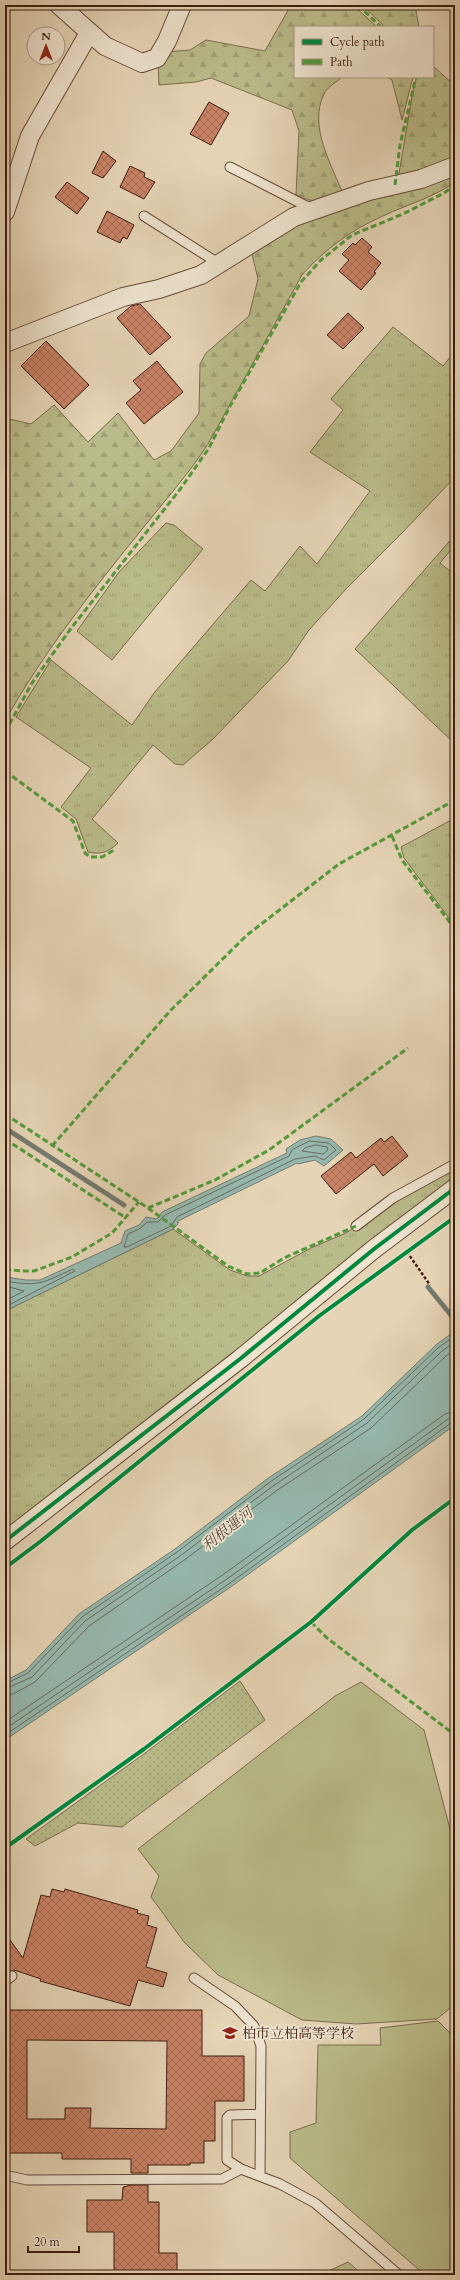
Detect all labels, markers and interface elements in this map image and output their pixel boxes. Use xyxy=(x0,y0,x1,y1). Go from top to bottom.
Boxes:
north arrow xyxy=(26,26,66,66)
legend xyxy=(294,26,434,78)
text: N xyxy=(41,29,51,44)
text: Cycle path xyxy=(330,34,385,50)
text: Path xyxy=(330,54,353,70)
water label: 利根運河 xyxy=(197,1501,259,1555)
school or university icon: 柏市立柏高等学校 xyxy=(221,2024,239,2042)
place label: 柏市立柏高等学校 xyxy=(242,2024,354,2043)
scale bar xyxy=(28,2228,79,2254)
text: 20 m xyxy=(34,2234,61,2250)

